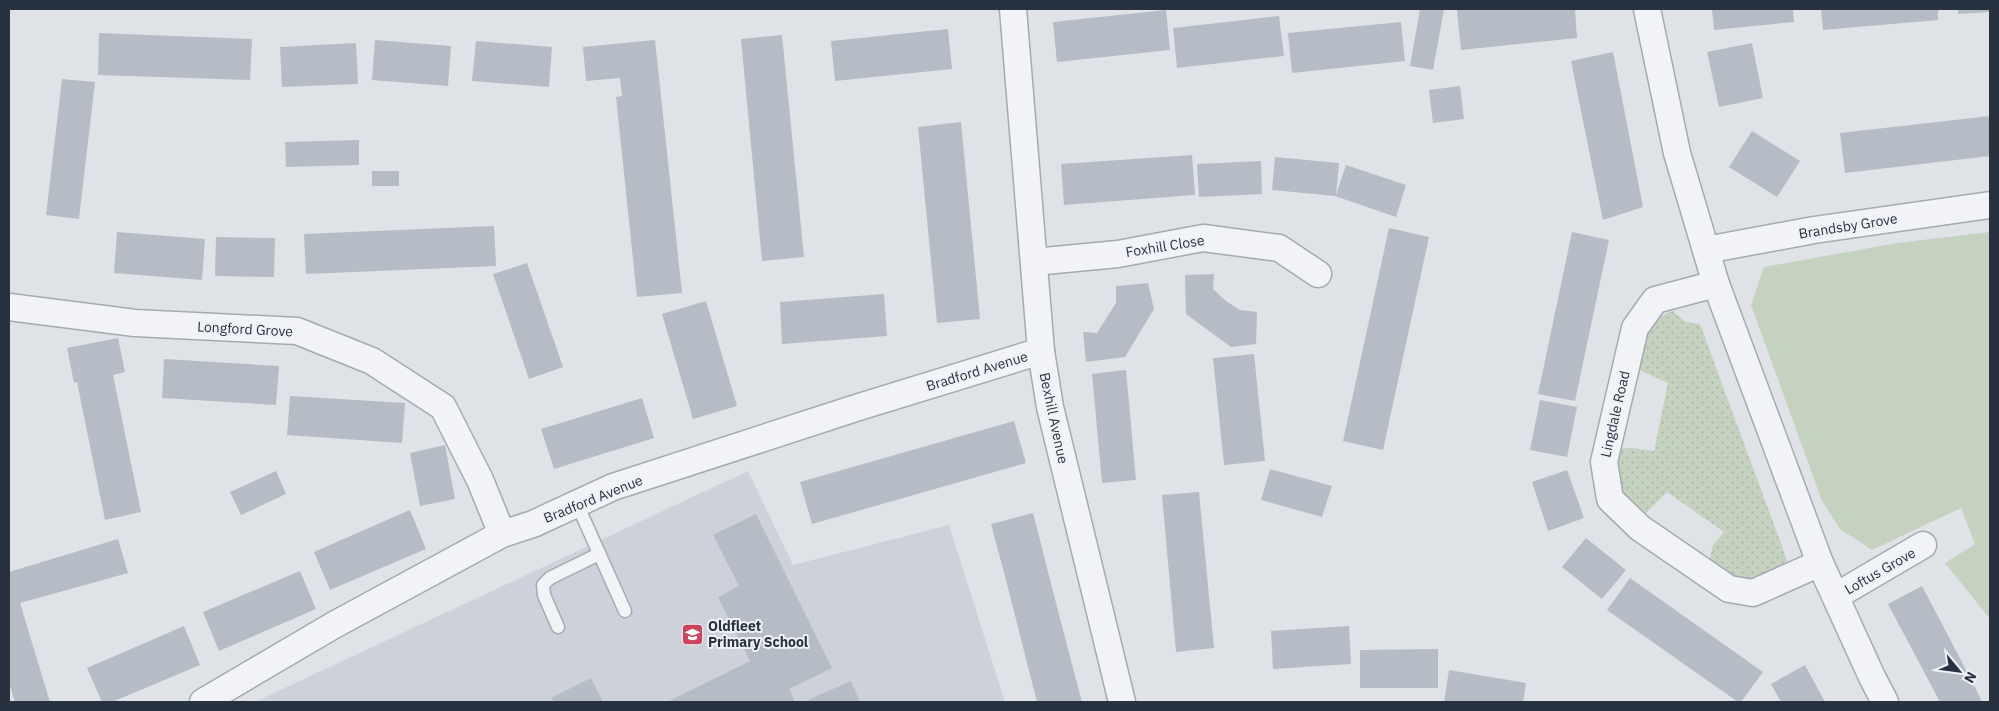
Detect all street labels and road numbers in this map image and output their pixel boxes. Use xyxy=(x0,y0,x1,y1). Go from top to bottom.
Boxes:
street label: Brandsby Grove xyxy=(1797,209,1899,243)
street label: Foxhill Close xyxy=(1124,231,1206,261)
street label: Longford Grove xyxy=(197,318,294,341)
street label: Bradford Avenue xyxy=(924,347,1030,395)
street label: Lingdale Road xyxy=(1596,369,1634,459)
street label: Bexhill Avenue xyxy=(1036,371,1073,466)
street label: Bradford Avenue xyxy=(541,471,646,527)
street label: Loftus Grove xyxy=(1841,543,1919,599)

